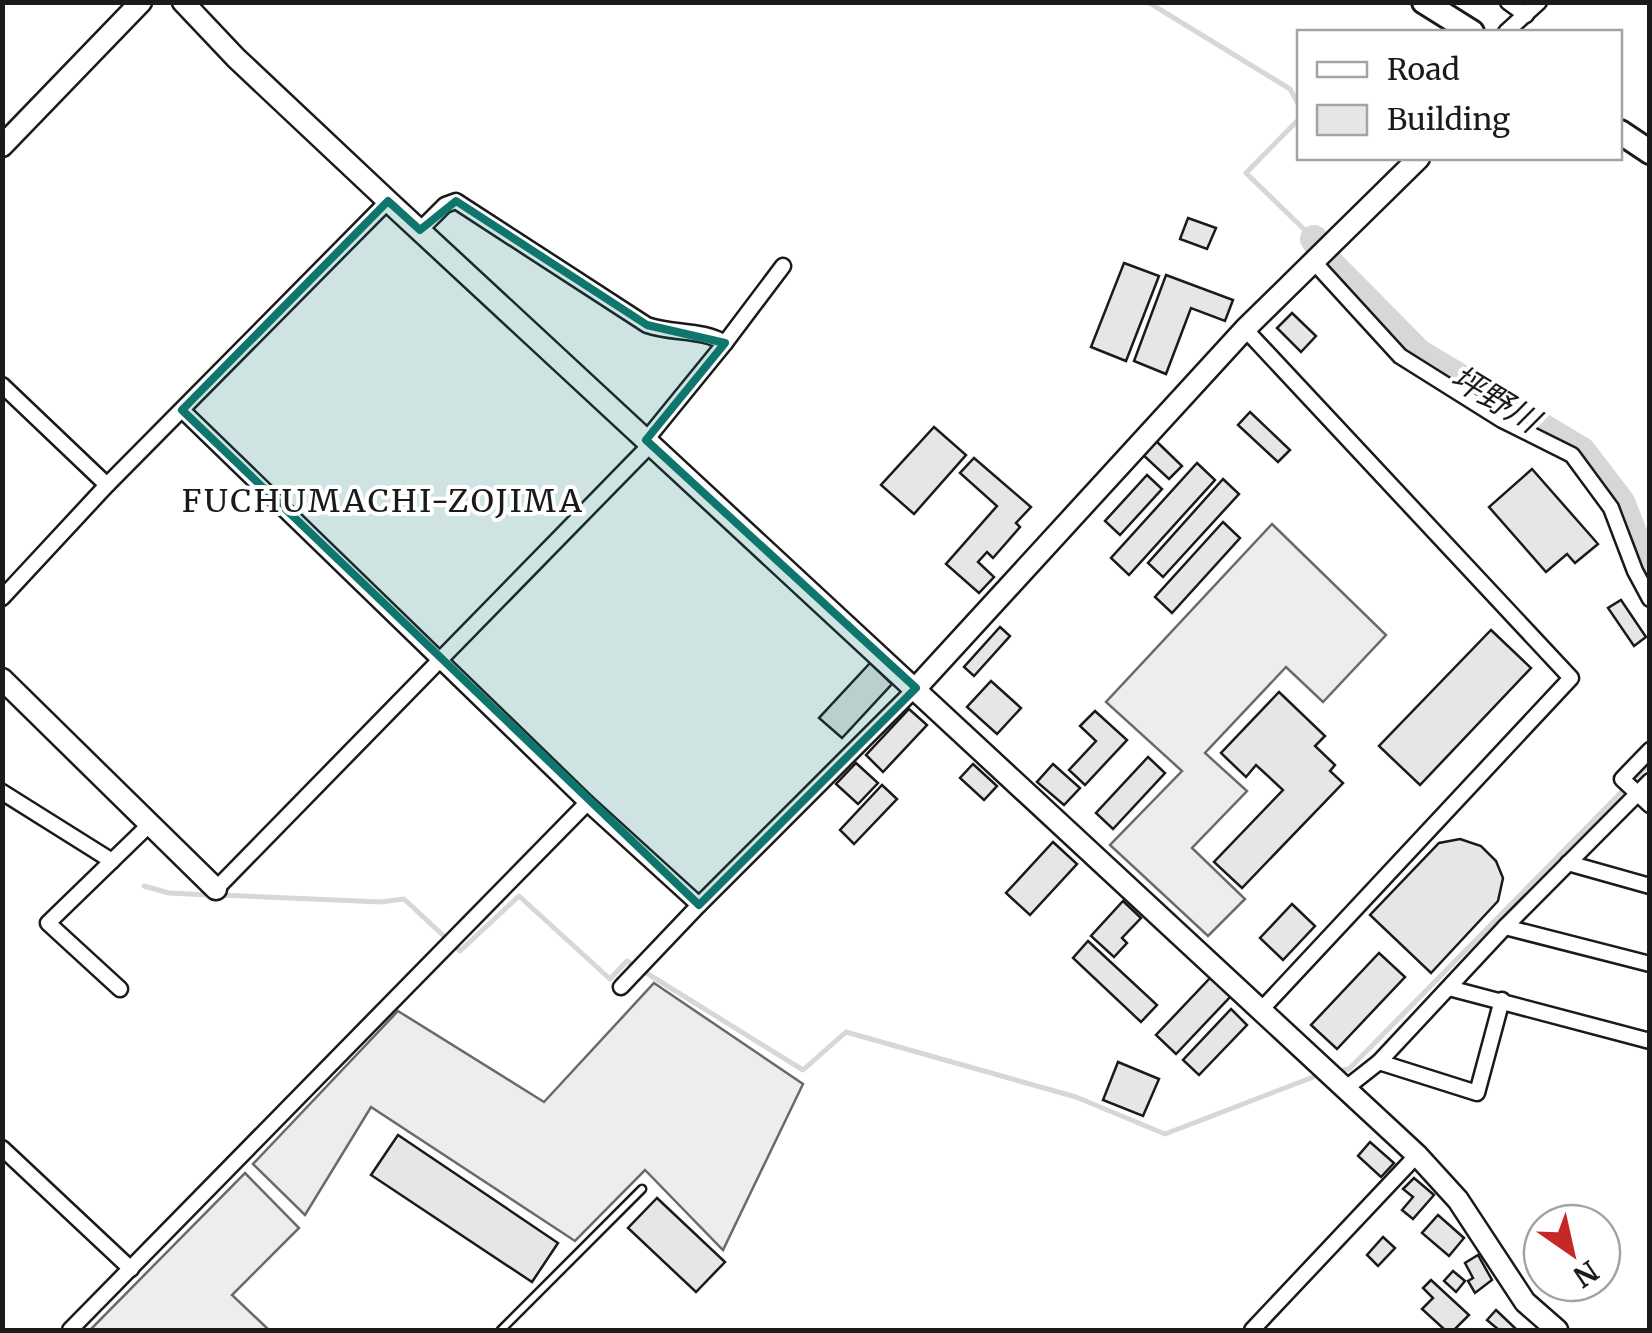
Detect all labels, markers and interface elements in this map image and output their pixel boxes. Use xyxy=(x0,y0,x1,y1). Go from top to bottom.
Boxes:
legend xyxy=(1297,30,1622,160)
text: Road xyxy=(1387,50,1460,88)
text: Building xyxy=(1387,100,1510,138)
water label: 坪野川 xyxy=(1444,357,1549,442)
district label: FUCHUMACHI-ZOJIMA xyxy=(182,481,584,521)
north arrow xyxy=(1522,1203,1622,1303)
text: N xyxy=(1567,1253,1605,1295)

